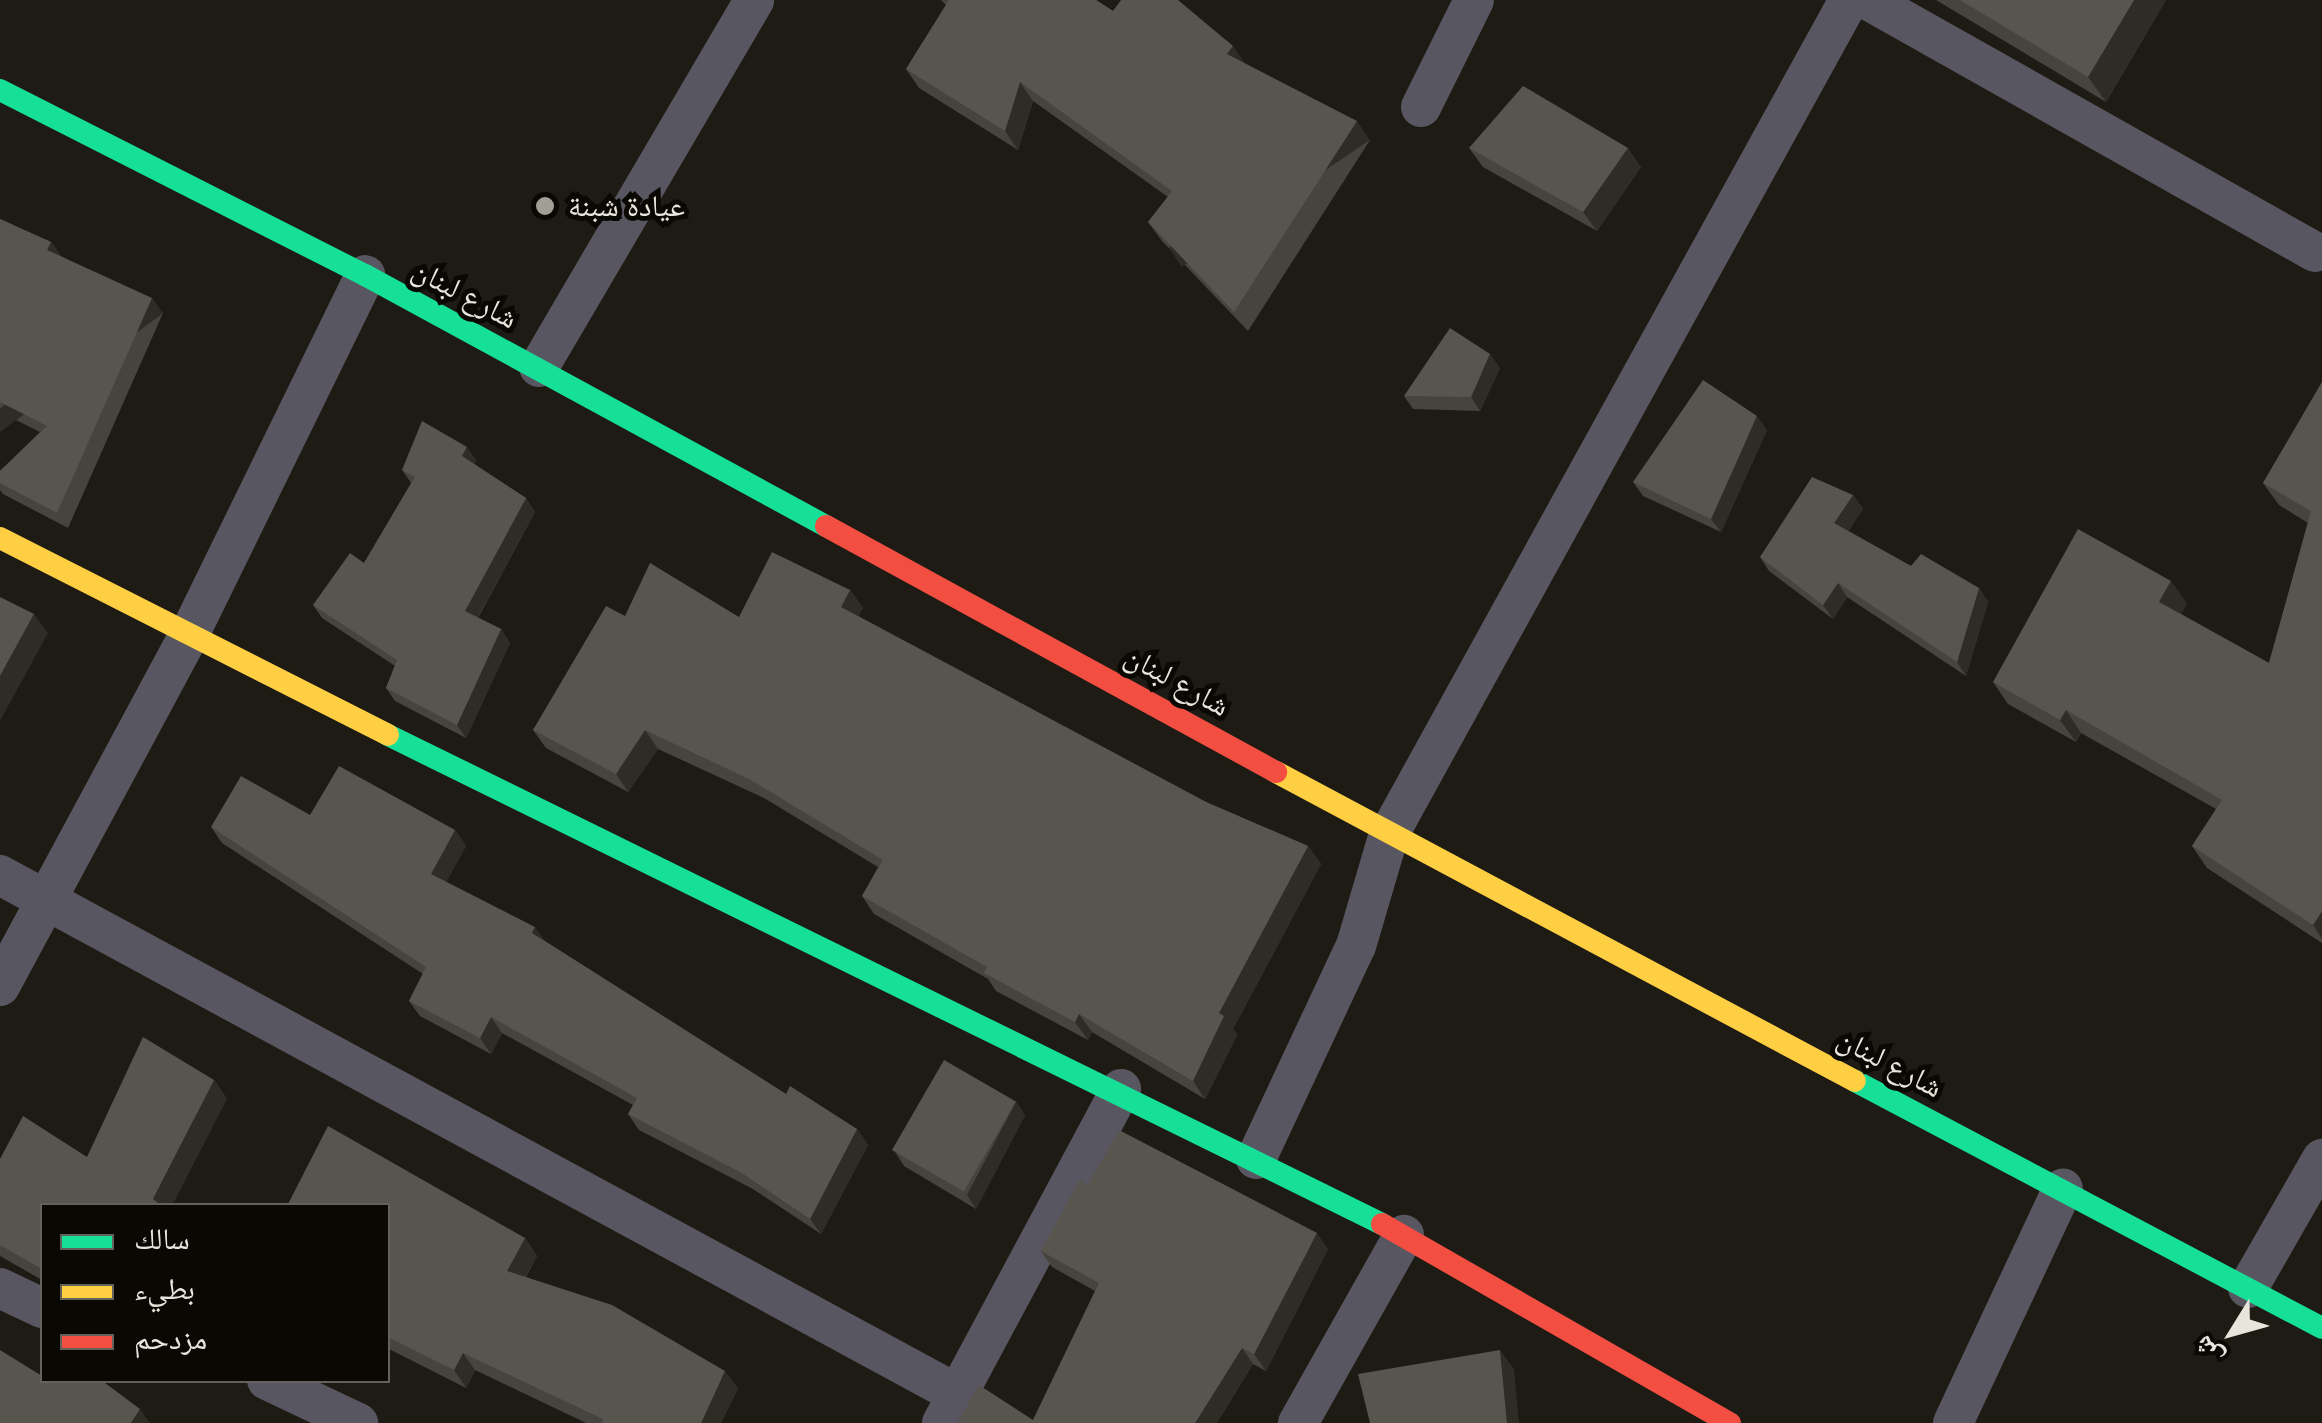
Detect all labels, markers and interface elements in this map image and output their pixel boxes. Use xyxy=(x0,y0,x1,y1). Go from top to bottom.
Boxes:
place label: عيادة شبنة xyxy=(568,188,685,224)
marker: عيادة شبنة xyxy=(532,193,558,219)
street label: شارع لبنان xyxy=(406,251,524,337)
street label: شارع لبنان xyxy=(1118,638,1236,724)
street label: شارع لبنان xyxy=(1831,1020,1949,1106)
legend xyxy=(40,1203,390,1383)
text: سالك xyxy=(134,1219,190,1258)
text: بطيء xyxy=(134,1269,195,1308)
north arrow xyxy=(2182,1283,2282,1383)
text: مزدحم xyxy=(134,1319,207,1358)
text: ش xyxy=(2184,1328,2231,1374)

